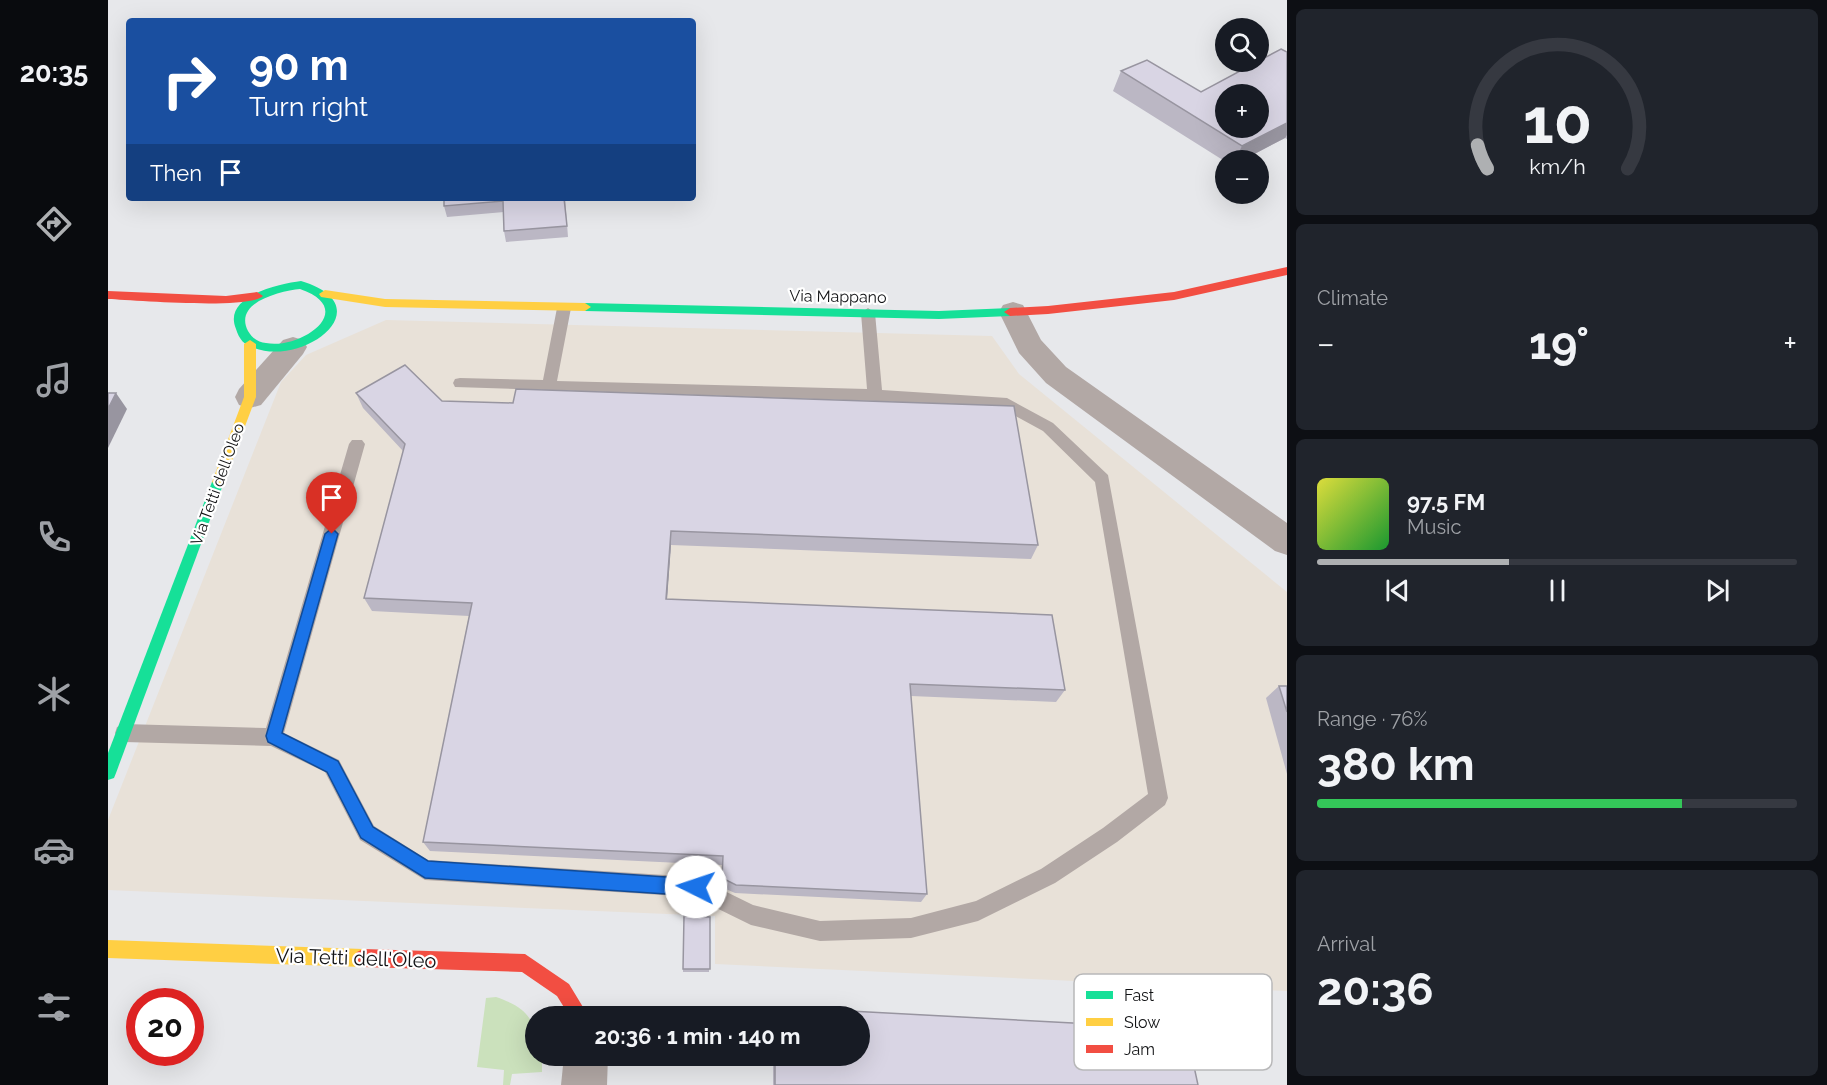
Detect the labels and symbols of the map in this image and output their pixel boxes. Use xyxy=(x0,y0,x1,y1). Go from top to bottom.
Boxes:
street label: Via Mappano xyxy=(789,286,887,307)
street label: Via Tetti dell'Oleo xyxy=(187,421,248,548)
pin xyxy=(306,472,357,534)
position arrow xyxy=(664,855,728,919)
street label: Via Tetti dell'Oleo xyxy=(275,943,437,973)
legend xyxy=(1074,974,1272,1070)
text: Fast xyxy=(1124,986,1155,1005)
speed limit sign: 20 xyxy=(126,988,204,1066)
text: Slow xyxy=(1124,1013,1160,1032)
text: Jam xyxy=(1124,1040,1155,1059)

